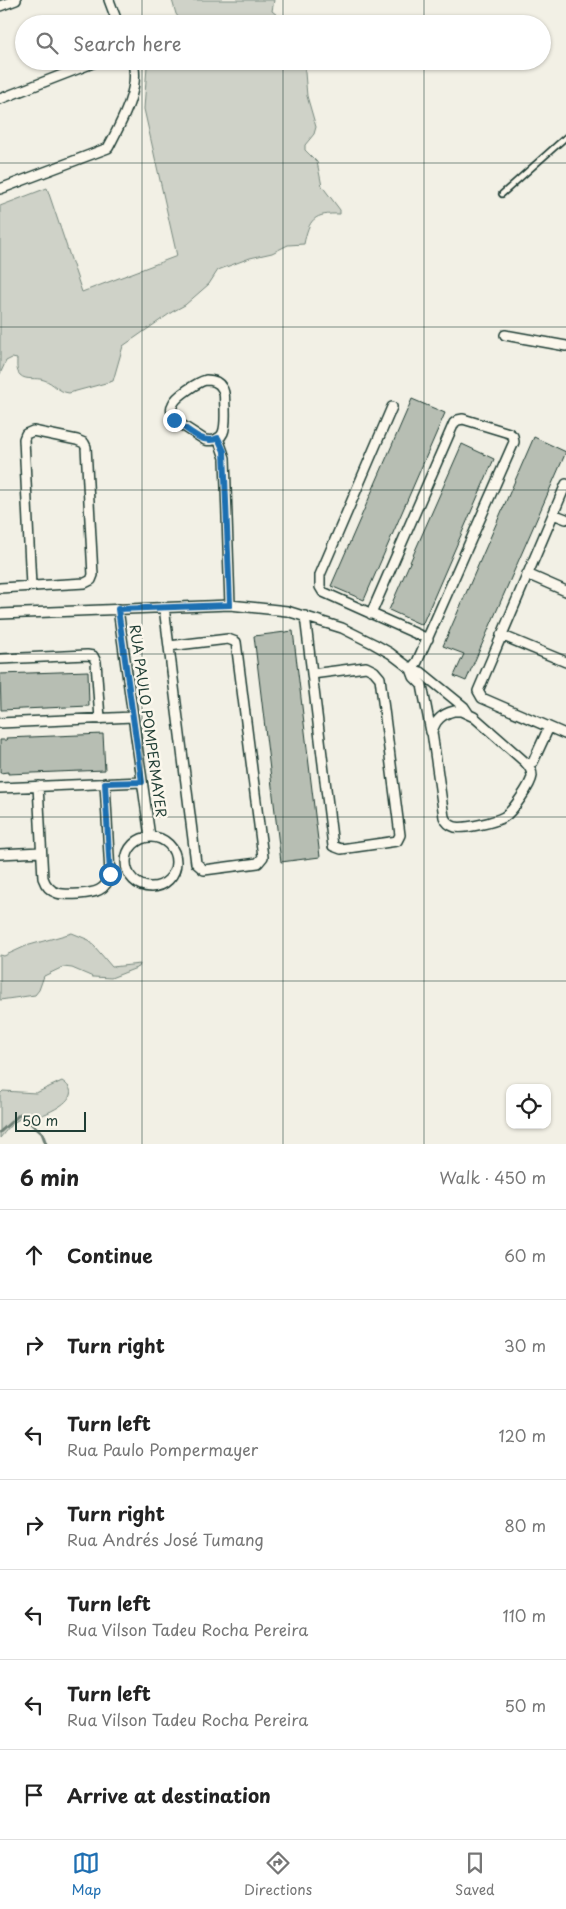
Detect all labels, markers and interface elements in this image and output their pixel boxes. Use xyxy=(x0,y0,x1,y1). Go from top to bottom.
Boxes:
search box xyxy=(15,15,551,70)
icon: search xyxy=(33,29,61,57)
text: Search here xyxy=(73,29,182,57)
route end xyxy=(163,409,186,432)
street label: RUA PAULO POMPERMAYER xyxy=(125,623,172,819)
route start xyxy=(99,863,122,886)
map controls xyxy=(506,1084,551,1129)
button: locate xyxy=(506,1084,551,1129)
scale bar xyxy=(15,1109,86,1132)
text: 50 m xyxy=(22,1110,58,1131)
text: 6 min xyxy=(20,1161,79,1193)
text: Walk · 450 m xyxy=(440,1165,546,1189)
icon: ahead xyxy=(20,1241,48,1269)
text: Continue xyxy=(67,1241,153,1269)
text: 60 m xyxy=(504,1243,546,1267)
icon: right xyxy=(20,1331,48,1359)
text: Turn right xyxy=(67,1331,165,1359)
text: 30 m xyxy=(504,1333,546,1357)
text: Turn left xyxy=(67,1409,151,1437)
icon: left xyxy=(20,1421,48,1449)
text: 120 m xyxy=(499,1423,546,1447)
text: Rua Paulo Pompermayer xyxy=(67,1437,258,1461)
text: Turn right xyxy=(67,1499,165,1527)
icon: right xyxy=(20,1511,48,1539)
text: 80 m xyxy=(504,1513,546,1537)
text: Rua Andrés José Tumang xyxy=(67,1527,264,1551)
text: Turn left xyxy=(67,1589,151,1617)
icon: left xyxy=(20,1601,48,1629)
text: 110 m xyxy=(503,1603,546,1627)
text: Rua Vilson Tadeu Rocha Pereira xyxy=(67,1617,308,1641)
text: Turn left xyxy=(67,1679,151,1707)
icon: left xyxy=(20,1691,48,1719)
text: 50 m xyxy=(505,1693,546,1717)
text: Rua Vilson Tadeu Rocha Pereira xyxy=(67,1707,308,1731)
icon: arrive xyxy=(20,1781,48,1809)
text: Arrive at destination xyxy=(67,1781,271,1809)
tab: Map xyxy=(71,1849,101,1900)
tab: Directions xyxy=(244,1849,312,1900)
tab: Saved xyxy=(455,1849,495,1900)

